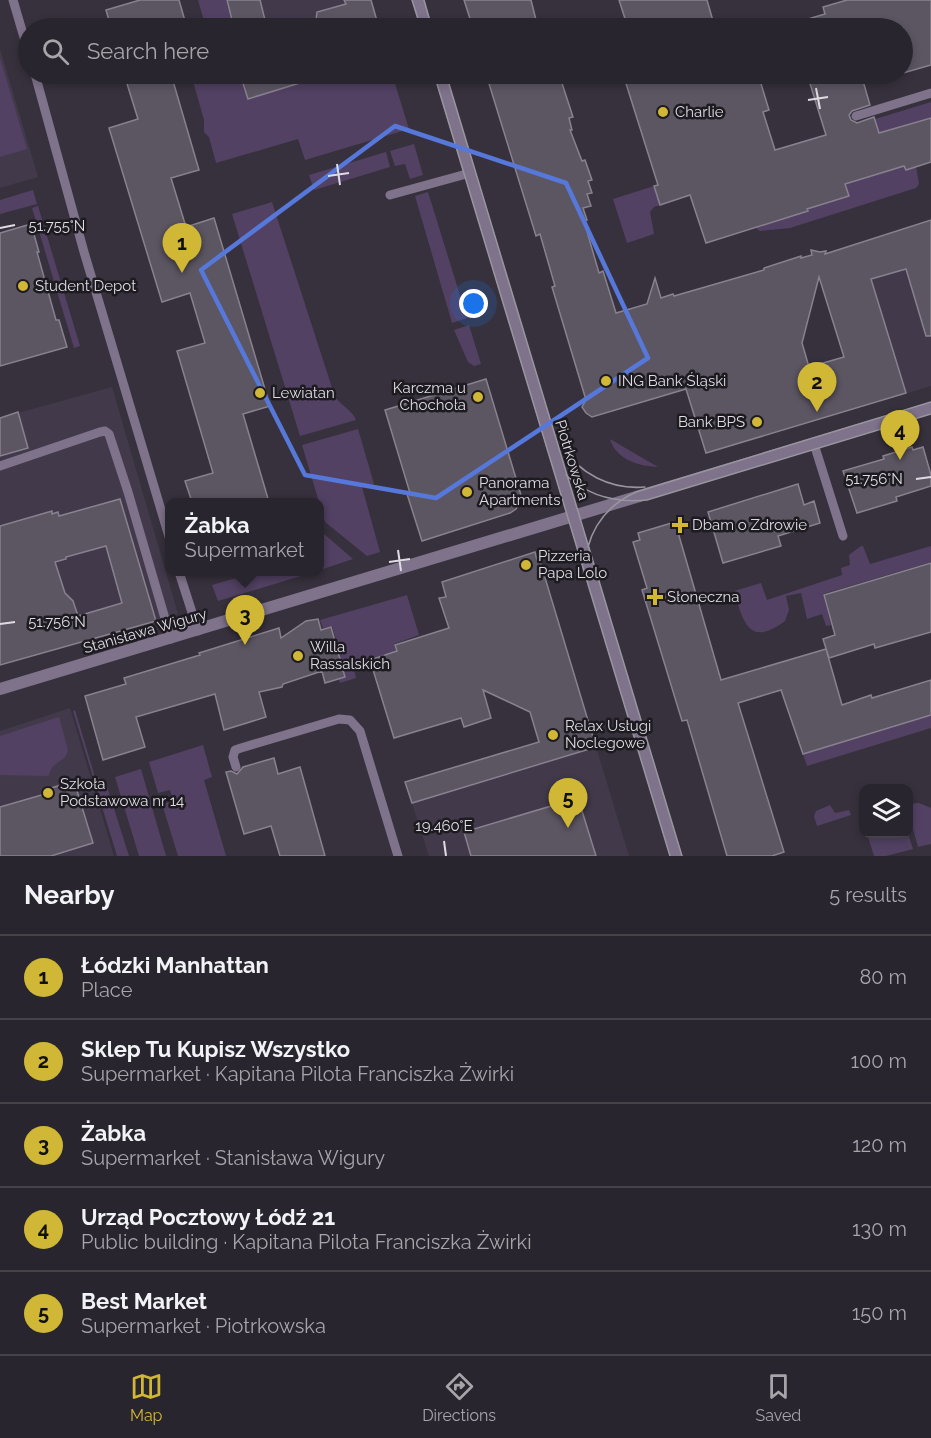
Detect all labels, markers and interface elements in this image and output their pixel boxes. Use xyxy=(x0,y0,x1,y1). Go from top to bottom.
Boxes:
search box xyxy=(18,18,913,84)
icon: search xyxy=(39,35,72,68)
text: Search here xyxy=(87,38,209,64)
place label: Charlie xyxy=(675,103,724,121)
marker: Charlie xyxy=(656,105,670,119)
text: 51.755°N xyxy=(29,217,85,235)
pin: 1 xyxy=(162,224,201,273)
place label: Student Depot xyxy=(35,277,136,295)
marker: Student Depot xyxy=(16,279,30,293)
your location xyxy=(459,289,488,318)
pin: 2 xyxy=(798,362,836,412)
place label: ING Bank Śląski xyxy=(618,372,726,390)
marker: ING Bank Śląski xyxy=(599,374,613,388)
place label: Karczma u Chochoła xyxy=(393,379,466,414)
place label: Lewiatan xyxy=(272,384,335,402)
marker: Lewiatan xyxy=(253,386,267,400)
marker: Karczma u Chochoła xyxy=(471,390,485,404)
pin: 4 xyxy=(880,410,920,460)
place label: Bank BPS xyxy=(678,413,745,431)
marker: Bank BPS xyxy=(750,415,764,429)
street label: Piotrkowska xyxy=(551,418,593,502)
text: 51.756°N xyxy=(845,470,903,488)
place label: Panorama Apartments xyxy=(479,474,560,509)
marker: Panorama Apartments xyxy=(460,485,474,499)
popup xyxy=(165,498,324,576)
text: Żabka xyxy=(185,512,250,538)
place label: Dbam o Zdrowie xyxy=(692,516,807,534)
marker: Dbam o Zdrowie xyxy=(673,518,687,532)
text: Supermarket xyxy=(185,538,304,562)
place label: Pizzeria Papa Lolo xyxy=(538,547,607,582)
marker: Pizzeria Papa Lolo xyxy=(519,558,533,572)
place label: Słoneczna xyxy=(667,588,740,606)
marker: Słoneczna xyxy=(648,590,662,604)
pin: 3 xyxy=(226,596,264,645)
street label: Stanisława Wigury xyxy=(81,605,209,657)
text: 51.756°N xyxy=(28,613,86,631)
place label: Willa Rassalskich xyxy=(310,638,390,673)
marker: Willa Rassalskich xyxy=(291,649,305,663)
place label: Relax Usługi Noclegowe xyxy=(565,717,651,752)
marker: Relax Usługi Noclegowe xyxy=(546,728,560,742)
place label: Szkoła Podstawowa nr 14 xyxy=(60,775,184,810)
pin: 5 xyxy=(548,778,588,828)
map controls xyxy=(859,784,913,838)
button: layers xyxy=(859,784,913,838)
marker: Szkoła Podstawowa nr 14 xyxy=(41,786,55,800)
text: 19.460°E xyxy=(415,817,473,835)
text: Nearby xyxy=(24,880,114,910)
text: 5 results xyxy=(829,883,907,907)
text: Łódzki Manhattan xyxy=(81,952,269,978)
text: 1 xyxy=(39,965,48,989)
text: 80 m xyxy=(859,965,907,989)
text: Place xyxy=(81,978,132,1002)
text: Sklep Tu Kupisz Wszystko xyxy=(81,1036,350,1062)
text: 2 xyxy=(38,1049,49,1073)
text: 100 m xyxy=(850,1049,907,1073)
text: Supermarket · Kapitana Pilota Franciszka Żwirki xyxy=(81,1062,514,1086)
text: Żabka xyxy=(81,1120,146,1146)
text: 3 xyxy=(38,1133,49,1157)
text: 120 m xyxy=(852,1133,907,1157)
text: Supermarket · Stanisława Wigury xyxy=(81,1146,385,1170)
text: Urząd Pocztowy Łódź 21 xyxy=(81,1204,335,1230)
text: 4 xyxy=(38,1217,49,1241)
text: 130 m xyxy=(852,1217,907,1241)
text: Public building · Kapitana Pilota Franciszka Żwirki xyxy=(81,1230,532,1254)
text: Best Market xyxy=(81,1288,207,1314)
text: 5 xyxy=(38,1301,49,1325)
text: 150 m xyxy=(852,1301,907,1325)
text: Supermarket · Piotrkowska xyxy=(81,1314,326,1338)
tab: Map xyxy=(130,1370,163,1425)
tab: Directions xyxy=(422,1370,496,1425)
tab: Saved xyxy=(755,1370,801,1425)

